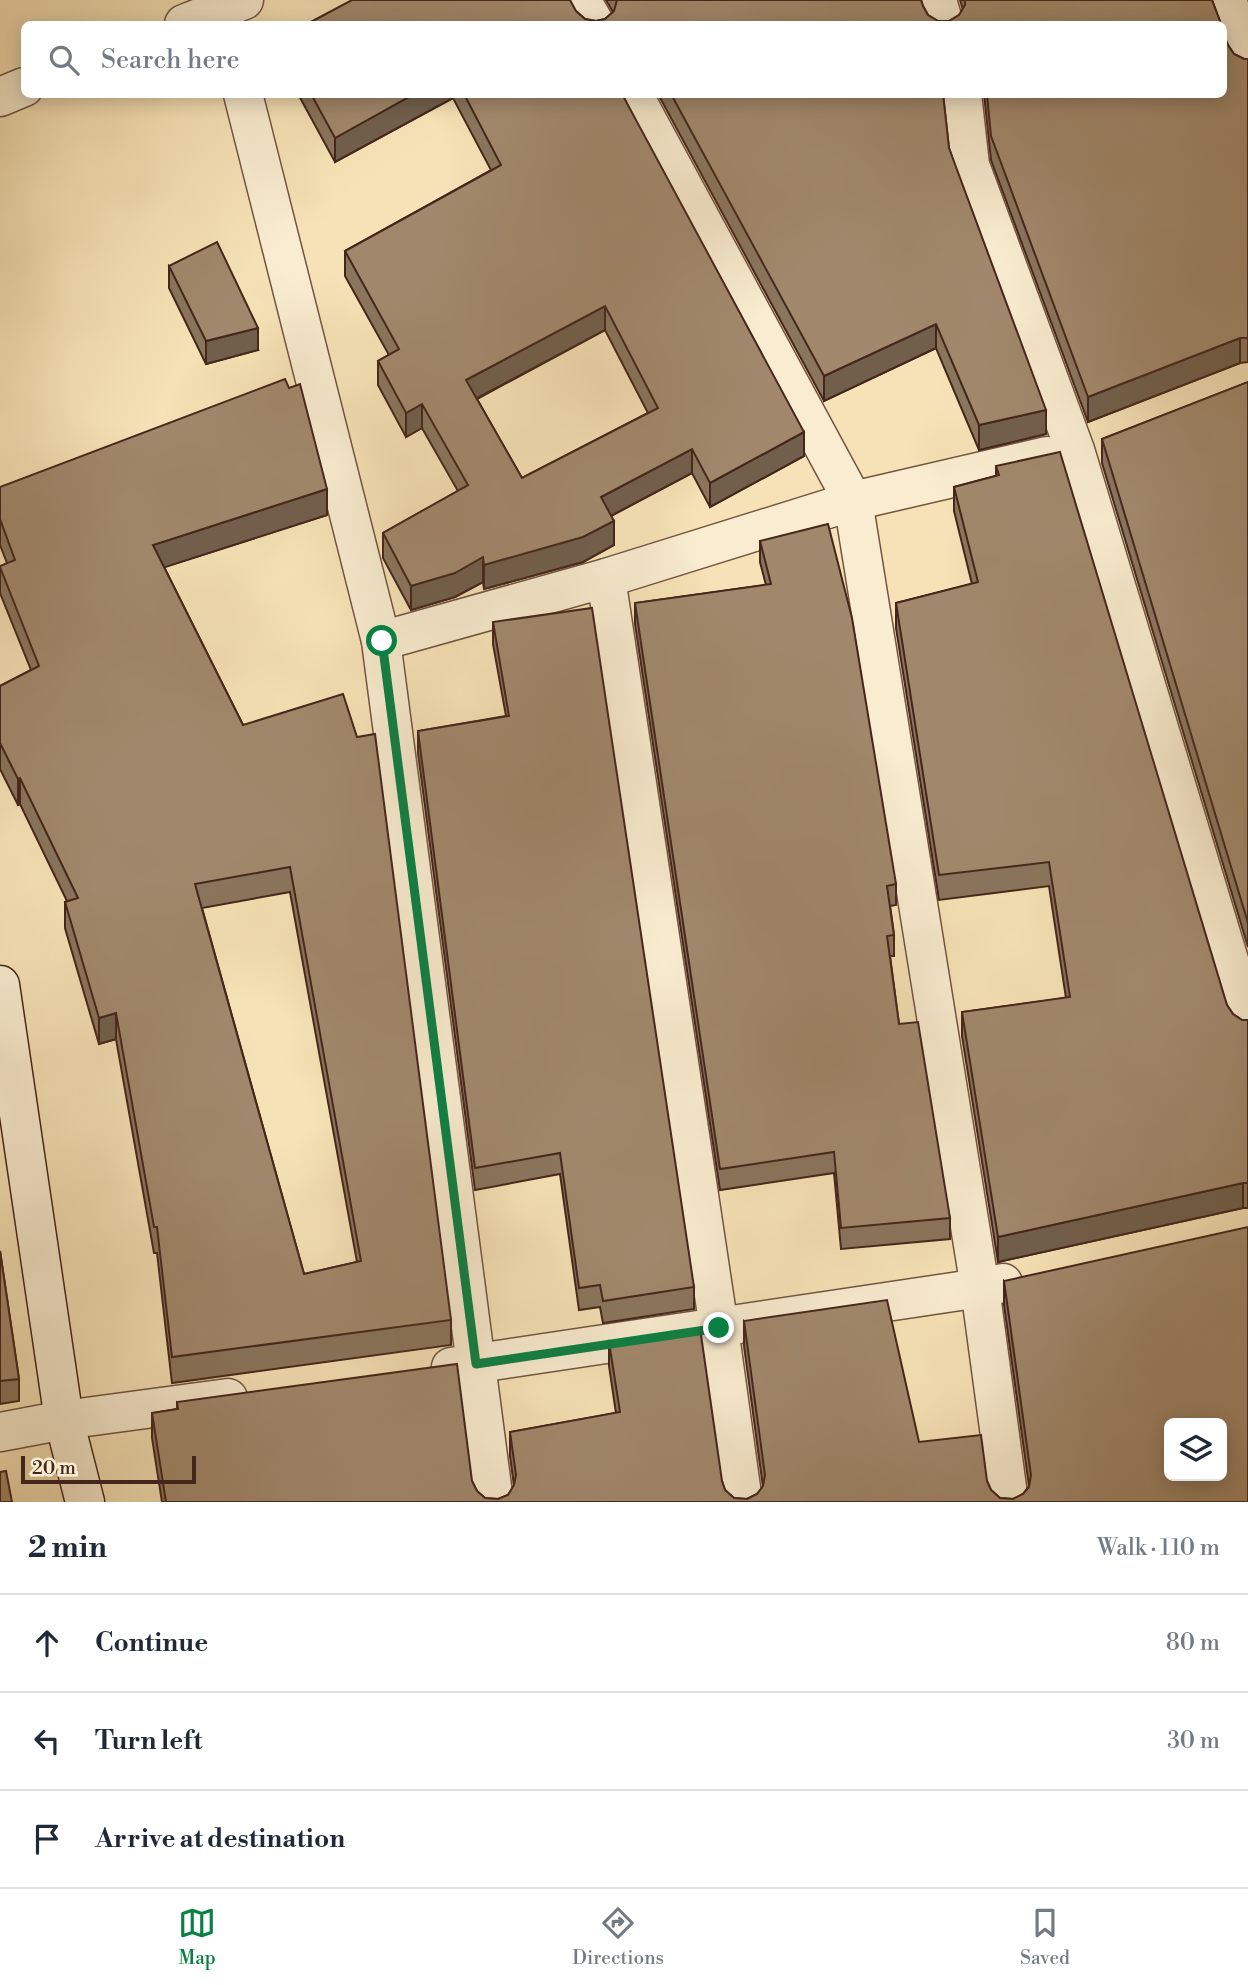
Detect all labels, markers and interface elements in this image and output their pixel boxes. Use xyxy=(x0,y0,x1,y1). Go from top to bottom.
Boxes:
search box xyxy=(21,21,1227,98)
icon: search xyxy=(45,41,83,79)
text: Search here xyxy=(101,44,240,76)
route start xyxy=(366,625,397,656)
route end xyxy=(703,1312,734,1343)
map controls xyxy=(1164,1418,1227,1481)
button: layers xyxy=(1164,1418,1227,1481)
scale bar xyxy=(21,1453,196,1485)
text: 20 m xyxy=(32,1456,76,1480)
text: 2 min xyxy=(28,1529,107,1567)
text: Walk · 110 m xyxy=(1097,1534,1220,1562)
icon: ahead xyxy=(28,1624,66,1662)
text: Continue xyxy=(95,1627,208,1659)
text: 80 m xyxy=(1166,1629,1220,1657)
icon: left xyxy=(28,1722,66,1760)
text: Turn left xyxy=(95,1725,203,1757)
text: 30 m xyxy=(1167,1727,1220,1755)
icon: arrive xyxy=(28,1820,66,1858)
text: Arrive at destination xyxy=(95,1823,345,1855)
tab: Map xyxy=(178,1904,216,1970)
tab: Directions xyxy=(572,1904,664,1970)
tab: Saved xyxy=(1020,1904,1070,1970)

